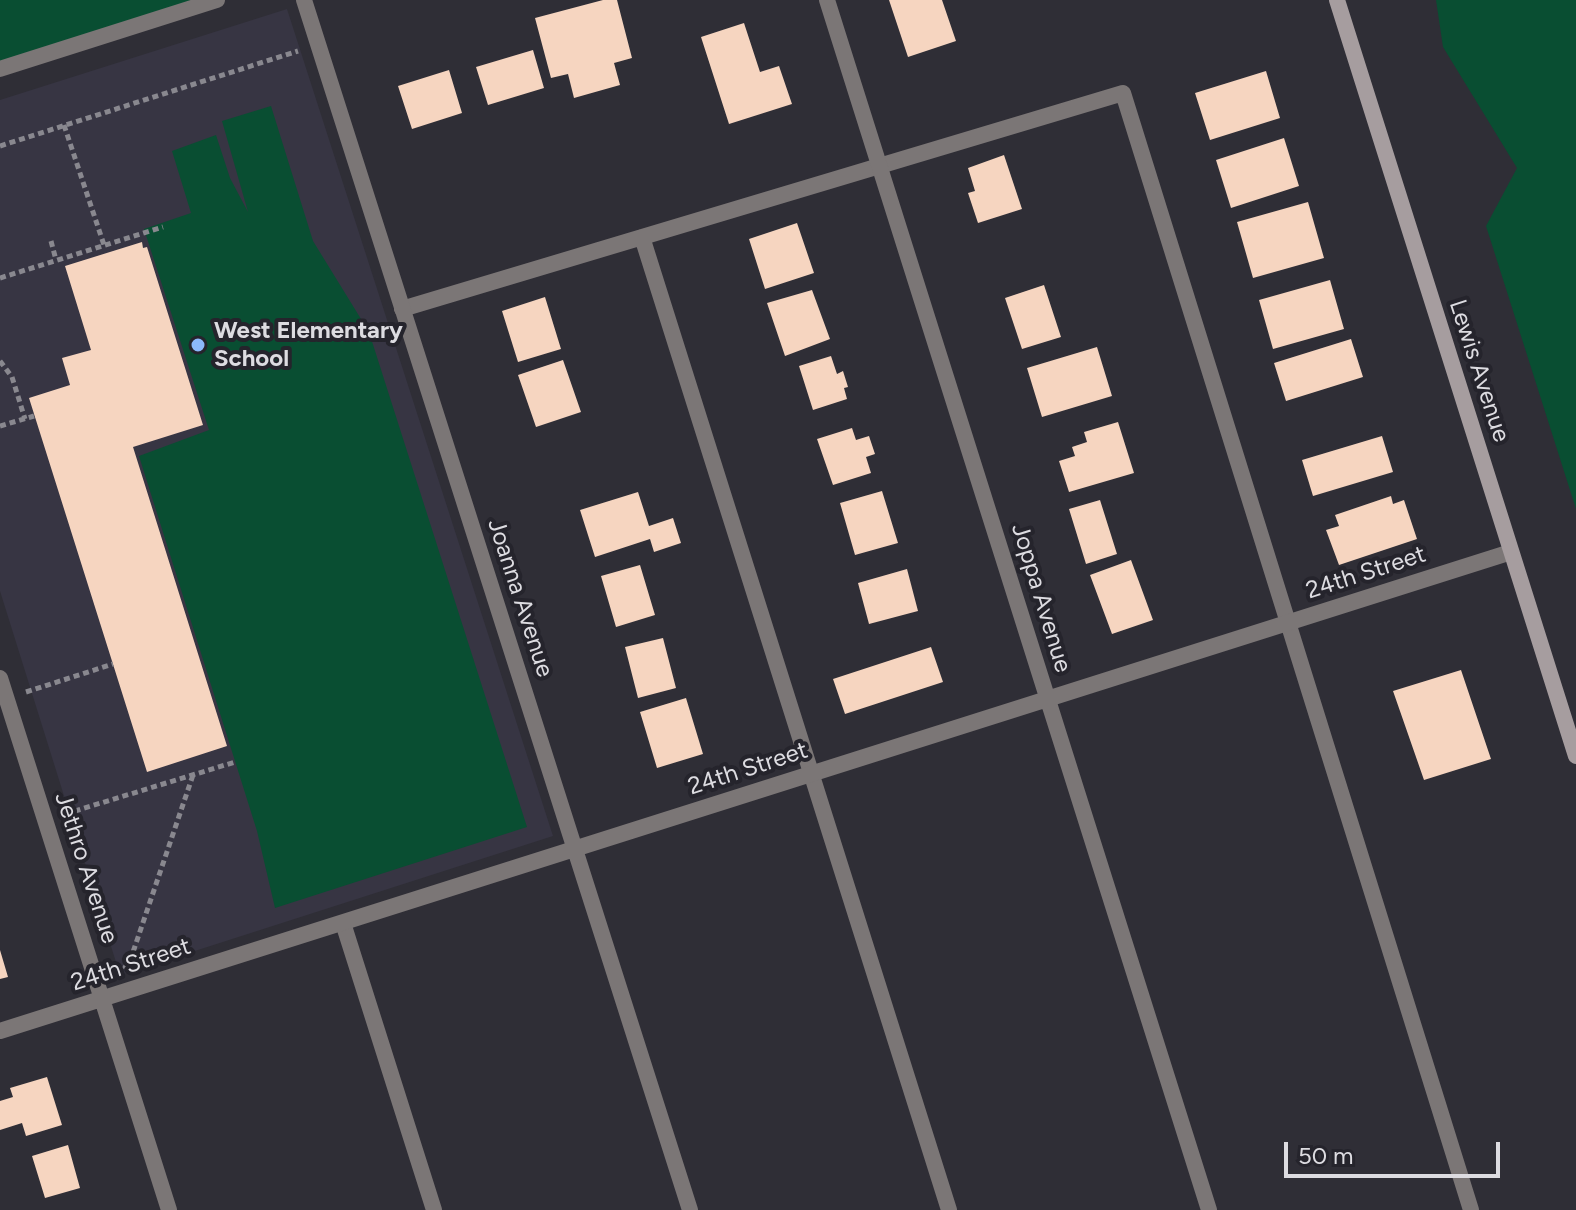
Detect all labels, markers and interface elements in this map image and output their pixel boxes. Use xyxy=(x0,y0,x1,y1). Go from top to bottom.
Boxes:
street label: Lewis Avenue xyxy=(1442,296,1516,446)
place label: West Elementary School xyxy=(214,317,403,373)
marker: West Elementary School xyxy=(189,336,207,354)
street label: Joanna Avenue xyxy=(481,515,559,681)
street label: Joppa Avenue xyxy=(1005,520,1077,676)
street label: 24th Street xyxy=(1303,540,1429,606)
street label: 24th Street xyxy=(685,736,811,802)
street label: Jethro Avenue xyxy=(48,789,124,947)
street label: 24th Street xyxy=(68,932,194,998)
scale bar xyxy=(1288,1126,1504,1176)
text: 50 m xyxy=(1298,1141,1354,1170)

